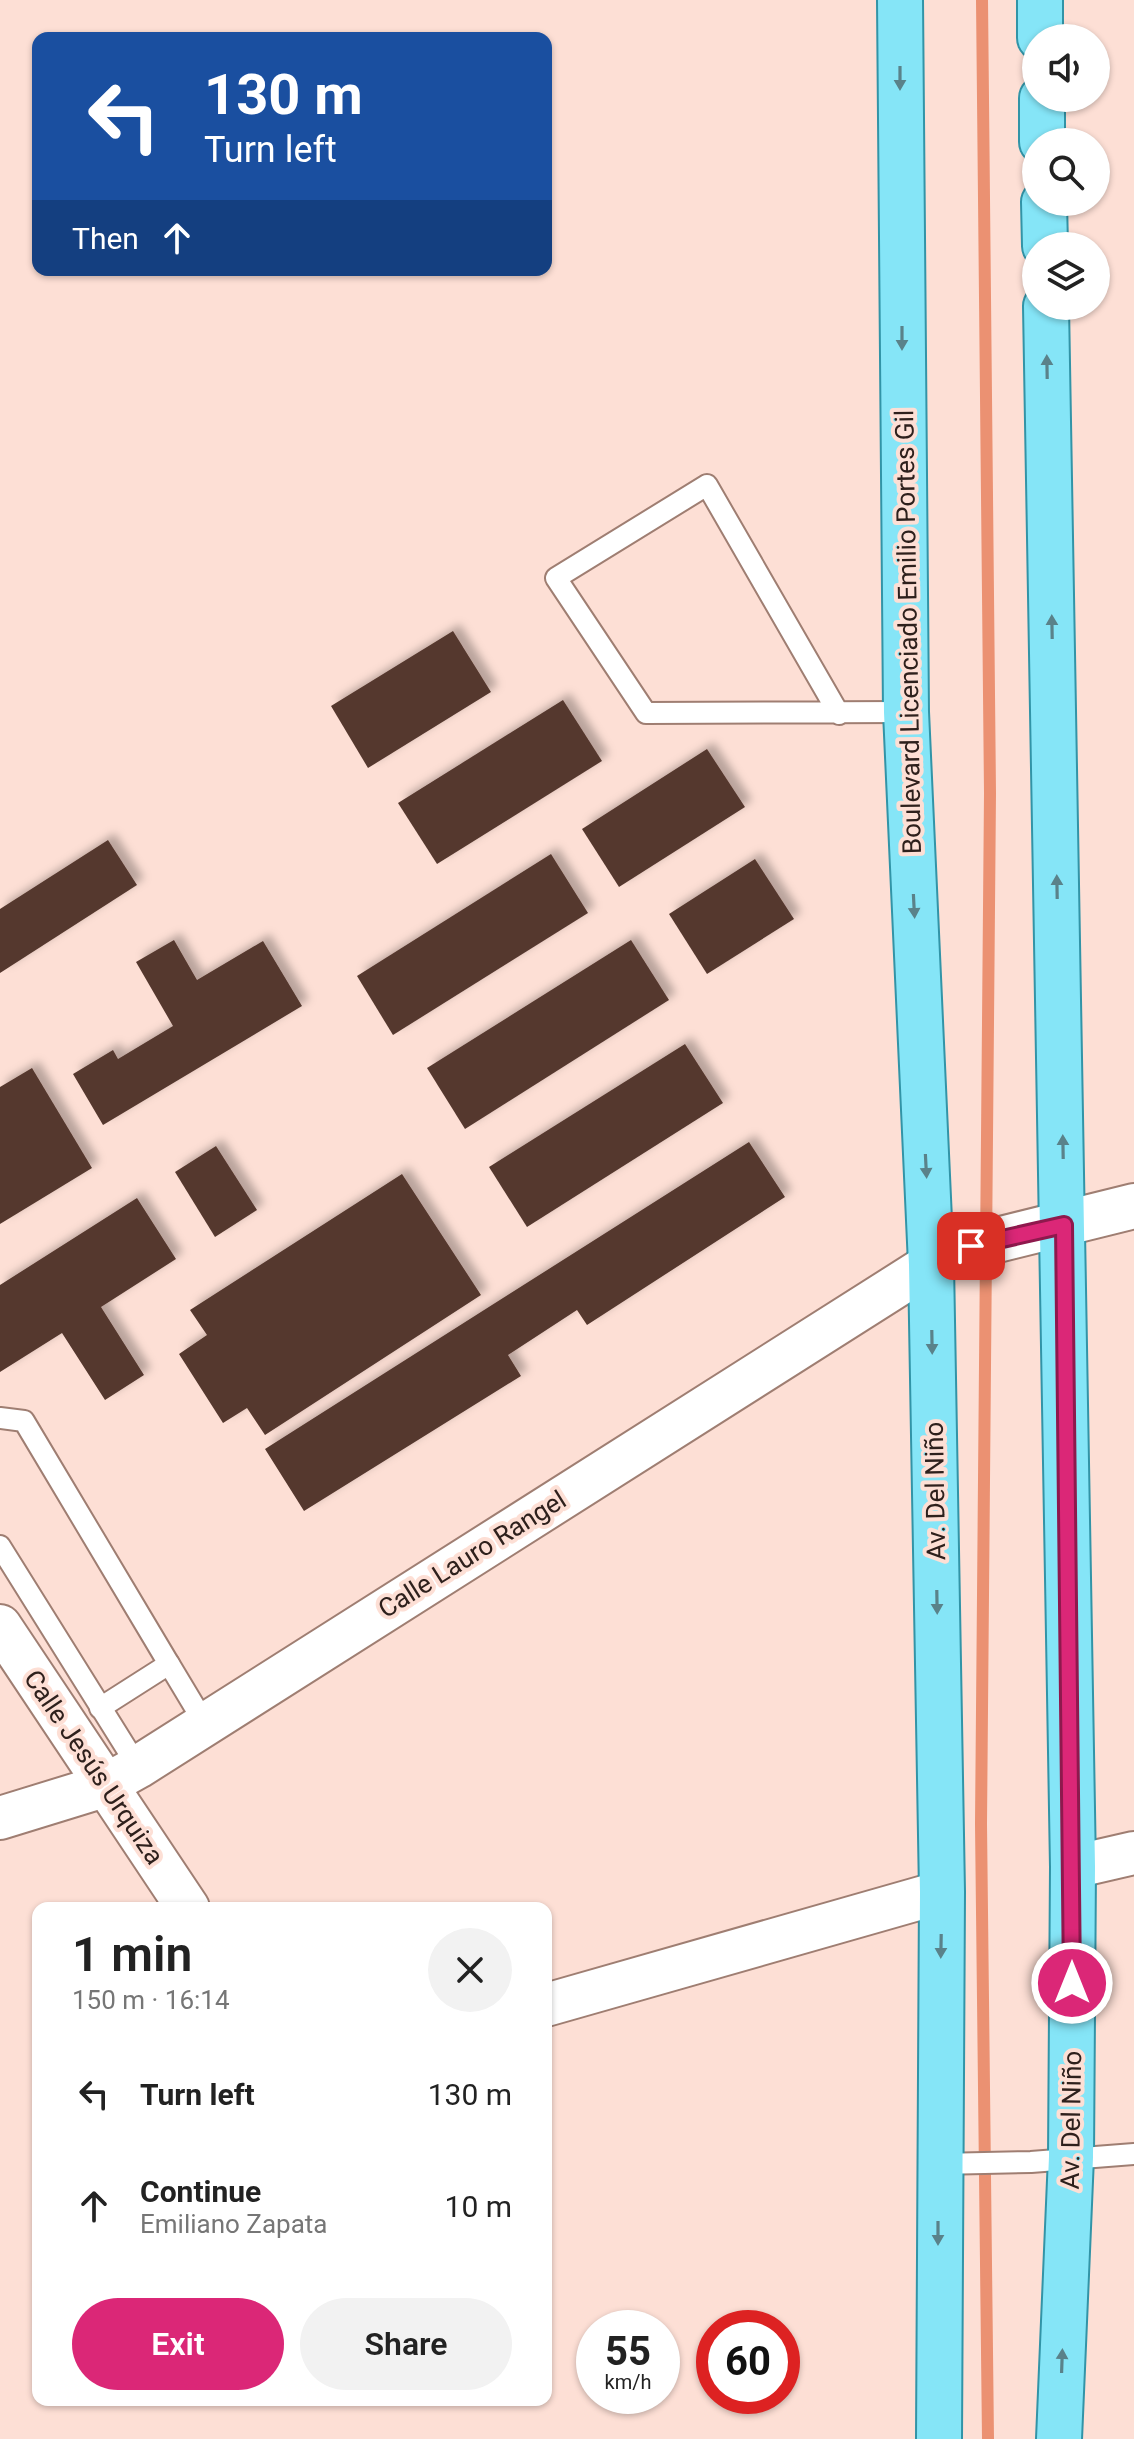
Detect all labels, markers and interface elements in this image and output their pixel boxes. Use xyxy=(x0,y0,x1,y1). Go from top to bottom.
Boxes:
map controls xyxy=(1022,24,1110,320)
button: sound xyxy=(1022,24,1110,112)
text: 130 m xyxy=(204,62,363,128)
icon: left xyxy=(72,64,176,168)
one-way arrow xyxy=(894,66,906,91)
button: search xyxy=(1022,128,1110,216)
text: Turn left xyxy=(204,129,337,171)
icon: ahead xyxy=(155,216,199,260)
text: Then xyxy=(72,221,139,256)
button: layers xyxy=(1022,232,1110,320)
one-way arrow xyxy=(896,326,909,351)
one-way arrow xyxy=(1041,354,1053,379)
street label: Boulevard Licenciado Emilio Portes Gil xyxy=(889,410,927,854)
one-way arrow xyxy=(1046,614,1058,639)
one-way arrow xyxy=(1051,874,1064,899)
one-way arrow xyxy=(908,894,921,919)
one-way arrow xyxy=(1056,1134,1069,1159)
one-way arrow xyxy=(920,1153,933,1179)
pin xyxy=(937,1212,1005,1280)
icon: arrive xyxy=(949,1224,993,1268)
one-way arrow xyxy=(926,1330,938,1355)
street label: Av. Del Niño xyxy=(919,1421,951,1561)
street label: Calle Lauro Rangel xyxy=(373,1484,571,1624)
one-way arrow xyxy=(930,1590,943,1615)
street label: Calle Jesús Urquiza xyxy=(18,1664,170,1870)
text: 1 min xyxy=(72,1926,192,1983)
button: close xyxy=(428,1928,512,2012)
one-way arrow xyxy=(935,1934,947,1959)
position arrow xyxy=(1030,1941,1114,2025)
text: 150 m · 16:14 xyxy=(72,1985,230,2015)
street label: Av. Del Niño xyxy=(1055,2050,1087,2190)
icon: left xyxy=(72,2072,116,2116)
text: Turn left xyxy=(140,2077,255,2112)
text: 130 m xyxy=(428,2077,512,2112)
text: Continue xyxy=(140,2174,261,2209)
icon: ahead xyxy=(72,2184,116,2228)
text: 10 m xyxy=(445,2189,512,2224)
text: Emiliano Zapata xyxy=(140,2209,327,2239)
one-way arrow xyxy=(932,2221,944,2246)
button: Exit xyxy=(72,2298,284,2390)
button: Share xyxy=(300,2298,512,2390)
speed limit sign: 60 xyxy=(696,2310,800,2414)
text: 55 xyxy=(605,2328,651,2375)
one-way arrow xyxy=(1056,2348,1069,2373)
text: km/h xyxy=(605,2370,651,2394)

